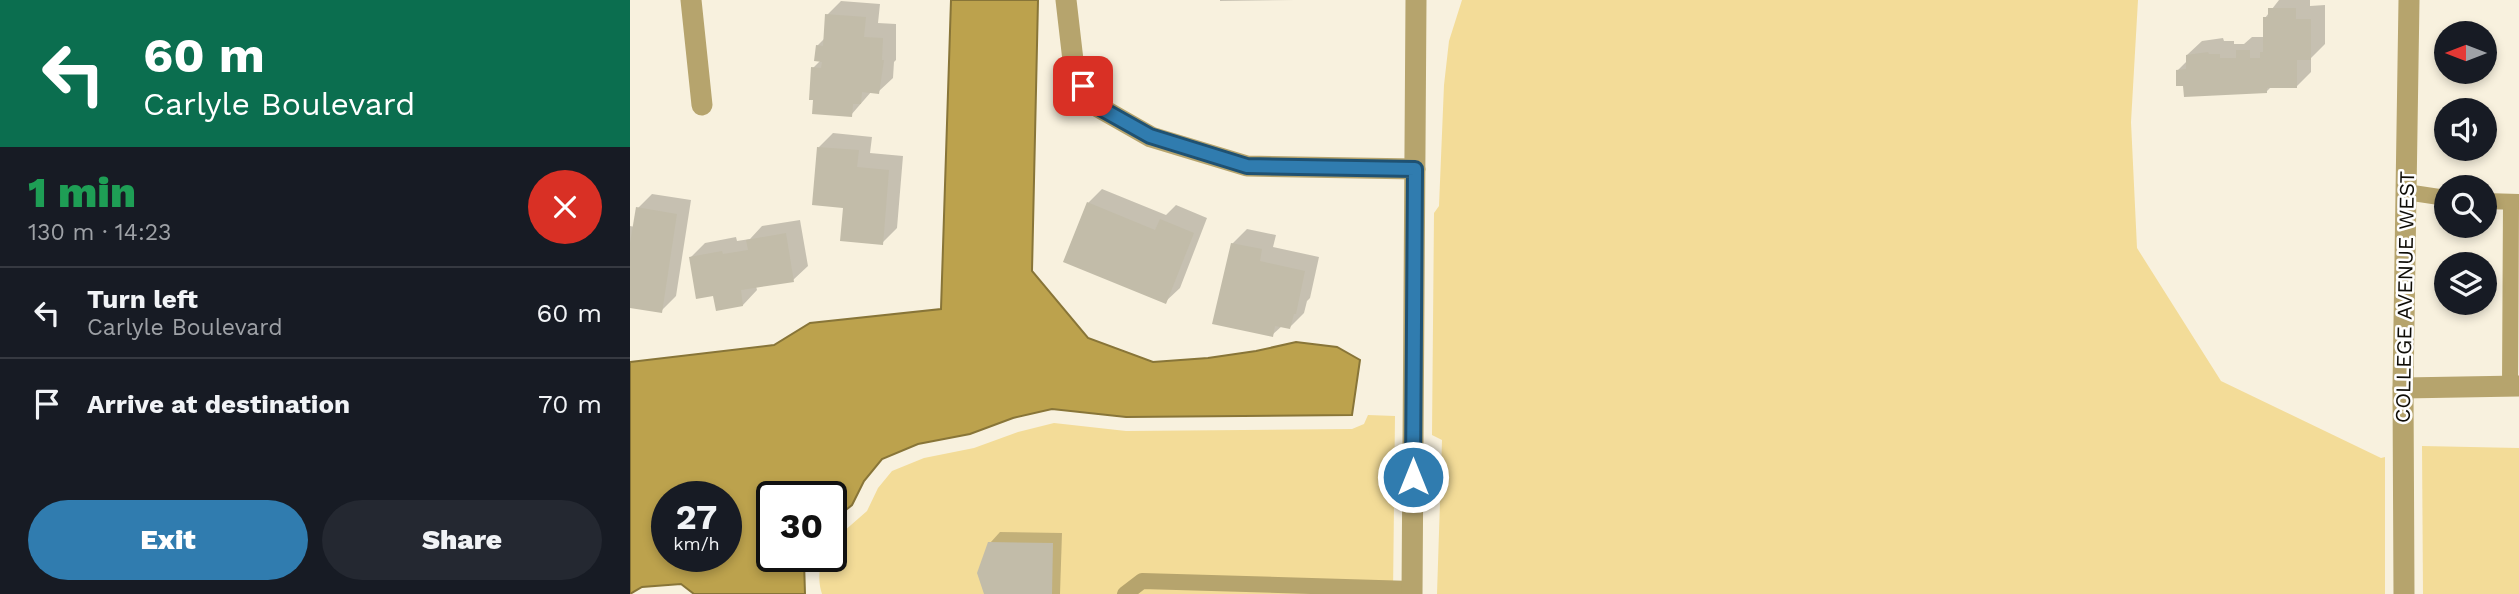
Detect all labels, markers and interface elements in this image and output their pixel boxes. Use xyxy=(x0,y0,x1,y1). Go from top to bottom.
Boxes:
north arrow xyxy=(2434,21,2497,84)
map controls xyxy=(2434,21,2497,315)
text: 60 m xyxy=(143,26,265,84)
icon: left xyxy=(28,28,119,119)
pin xyxy=(1053,56,1113,116)
icon: arrive xyxy=(1064,67,1102,105)
text: Carlyle Boulevard xyxy=(143,85,415,123)
button: sound xyxy=(2434,98,2497,161)
text: 1 min xyxy=(28,168,136,217)
button: close xyxy=(528,170,602,244)
street label: COLLEGE AVENUE WEST xyxy=(2390,170,2419,423)
button: search xyxy=(2434,175,2497,238)
text: 130 m · 14:23 xyxy=(28,219,172,246)
button: layers xyxy=(2434,252,2497,315)
text: Turn left xyxy=(87,284,198,314)
icon: left xyxy=(28,294,66,332)
text: 60 m xyxy=(536,298,602,328)
text: Carlyle Boulevard xyxy=(87,314,283,341)
icon: arrive xyxy=(28,385,66,423)
text: Arrive at destination xyxy=(87,389,350,419)
text: 70 m xyxy=(538,389,602,419)
position arrow xyxy=(1376,440,1450,514)
speed limit sign: 30 xyxy=(756,481,847,572)
text: 27 xyxy=(676,496,717,538)
button: Exit xyxy=(28,500,308,580)
button: Share xyxy=(322,500,602,580)
text: km/h xyxy=(673,533,720,554)

